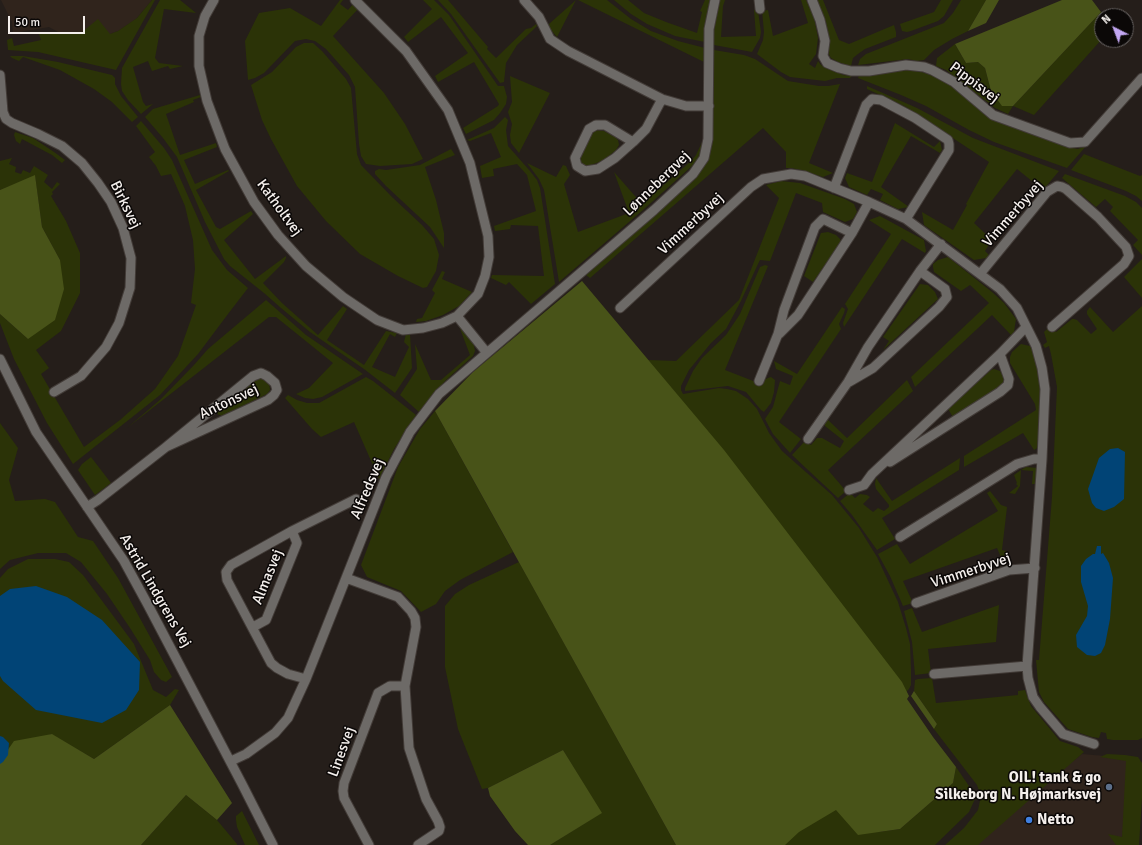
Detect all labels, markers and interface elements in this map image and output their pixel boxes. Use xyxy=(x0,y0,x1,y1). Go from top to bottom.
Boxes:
scale bar xyxy=(10,8,87,34)
north arrow xyxy=(1094,8,1134,48)
text: N xyxy=(1099,12,1113,27)
text: 50 m xyxy=(15,15,40,30)
street label: Pippisvej xyxy=(946,59,1002,107)
street label: Lønnebergvej xyxy=(620,148,694,220)
street label: Katholtvej xyxy=(252,176,306,240)
street label: Vimmerbyvej xyxy=(979,177,1047,251)
street label: Birksvej xyxy=(106,178,144,232)
street label: Vimmerbyvej xyxy=(655,189,727,259)
street label: Antonsvej xyxy=(197,380,261,424)
street label: Alfredsvej xyxy=(347,456,389,522)
street label: Astrid Lindgrens Vej xyxy=(115,531,195,651)
street label: Almasvej xyxy=(249,547,287,607)
street label: Vimmerbyvej xyxy=(929,550,1013,592)
street label: Linesvej xyxy=(325,724,359,780)
place label: OIL! tank & go Silkeborg N. Højmarksvej xyxy=(935,769,1101,804)
marker: OIL! tank & go Silkeborg N. Højmarksvej xyxy=(1104,782,1114,792)
place label: Netto xyxy=(1037,811,1074,829)
marker: Netto xyxy=(1024,815,1034,825)

